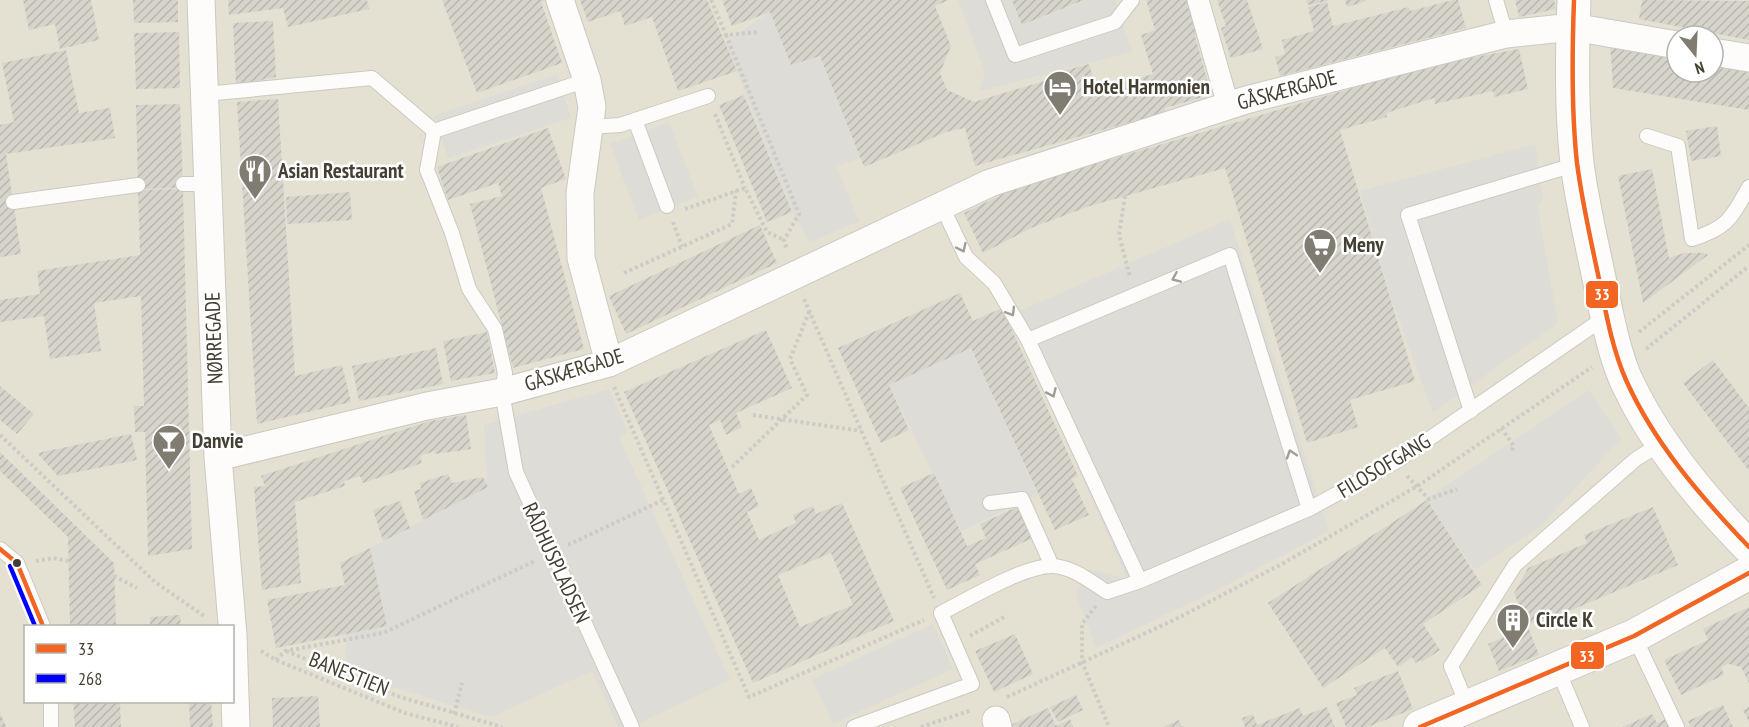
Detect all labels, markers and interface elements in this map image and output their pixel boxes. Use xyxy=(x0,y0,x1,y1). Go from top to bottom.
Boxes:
north arrow xyxy=(1665,24,1725,84)
text: N xyxy=(1692,57,1707,79)
street label: GÅSKÆRGADE xyxy=(1234,63,1340,116)
hotel icon: Hotel Harmonien xyxy=(1042,69,1078,116)
place label: Hotel Harmonien xyxy=(1083,73,1210,100)
restaurant icon: Asian Restaurant xyxy=(237,153,273,200)
place label: Asian Restaurant xyxy=(277,157,404,184)
supermarket icon: Meny xyxy=(1302,227,1338,274)
place label: Meny xyxy=(1343,231,1384,258)
one-way arrow xyxy=(954,241,966,252)
one-way arrow xyxy=(1172,270,1183,282)
line badge: 33 xyxy=(1585,280,1619,309)
text: 33 xyxy=(1594,284,1610,304)
street label: NØRREGADE xyxy=(198,291,229,385)
one-way arrow xyxy=(1003,306,1015,316)
street label: GÅSKÆRGADE xyxy=(521,342,627,397)
one-way arrow xyxy=(1045,387,1057,398)
bar icon: Danvie xyxy=(151,423,187,470)
place label: Danvie xyxy=(192,427,243,454)
street label: FILOSOFGANG xyxy=(1332,427,1435,504)
one-way arrow xyxy=(1286,449,1298,460)
street label: RÅDHUSPLADSEN xyxy=(517,498,596,628)
unlabelled marker xyxy=(11,557,23,569)
building icon: Circle K xyxy=(1495,602,1531,649)
place label: Circle K xyxy=(1536,606,1593,633)
legend xyxy=(24,625,234,703)
text: 33 xyxy=(78,637,94,660)
line badge: 33 xyxy=(1570,641,1605,670)
street label: BANESTIEN xyxy=(305,645,393,702)
text: 33 xyxy=(1579,646,1595,666)
text: 268 xyxy=(78,667,102,690)

